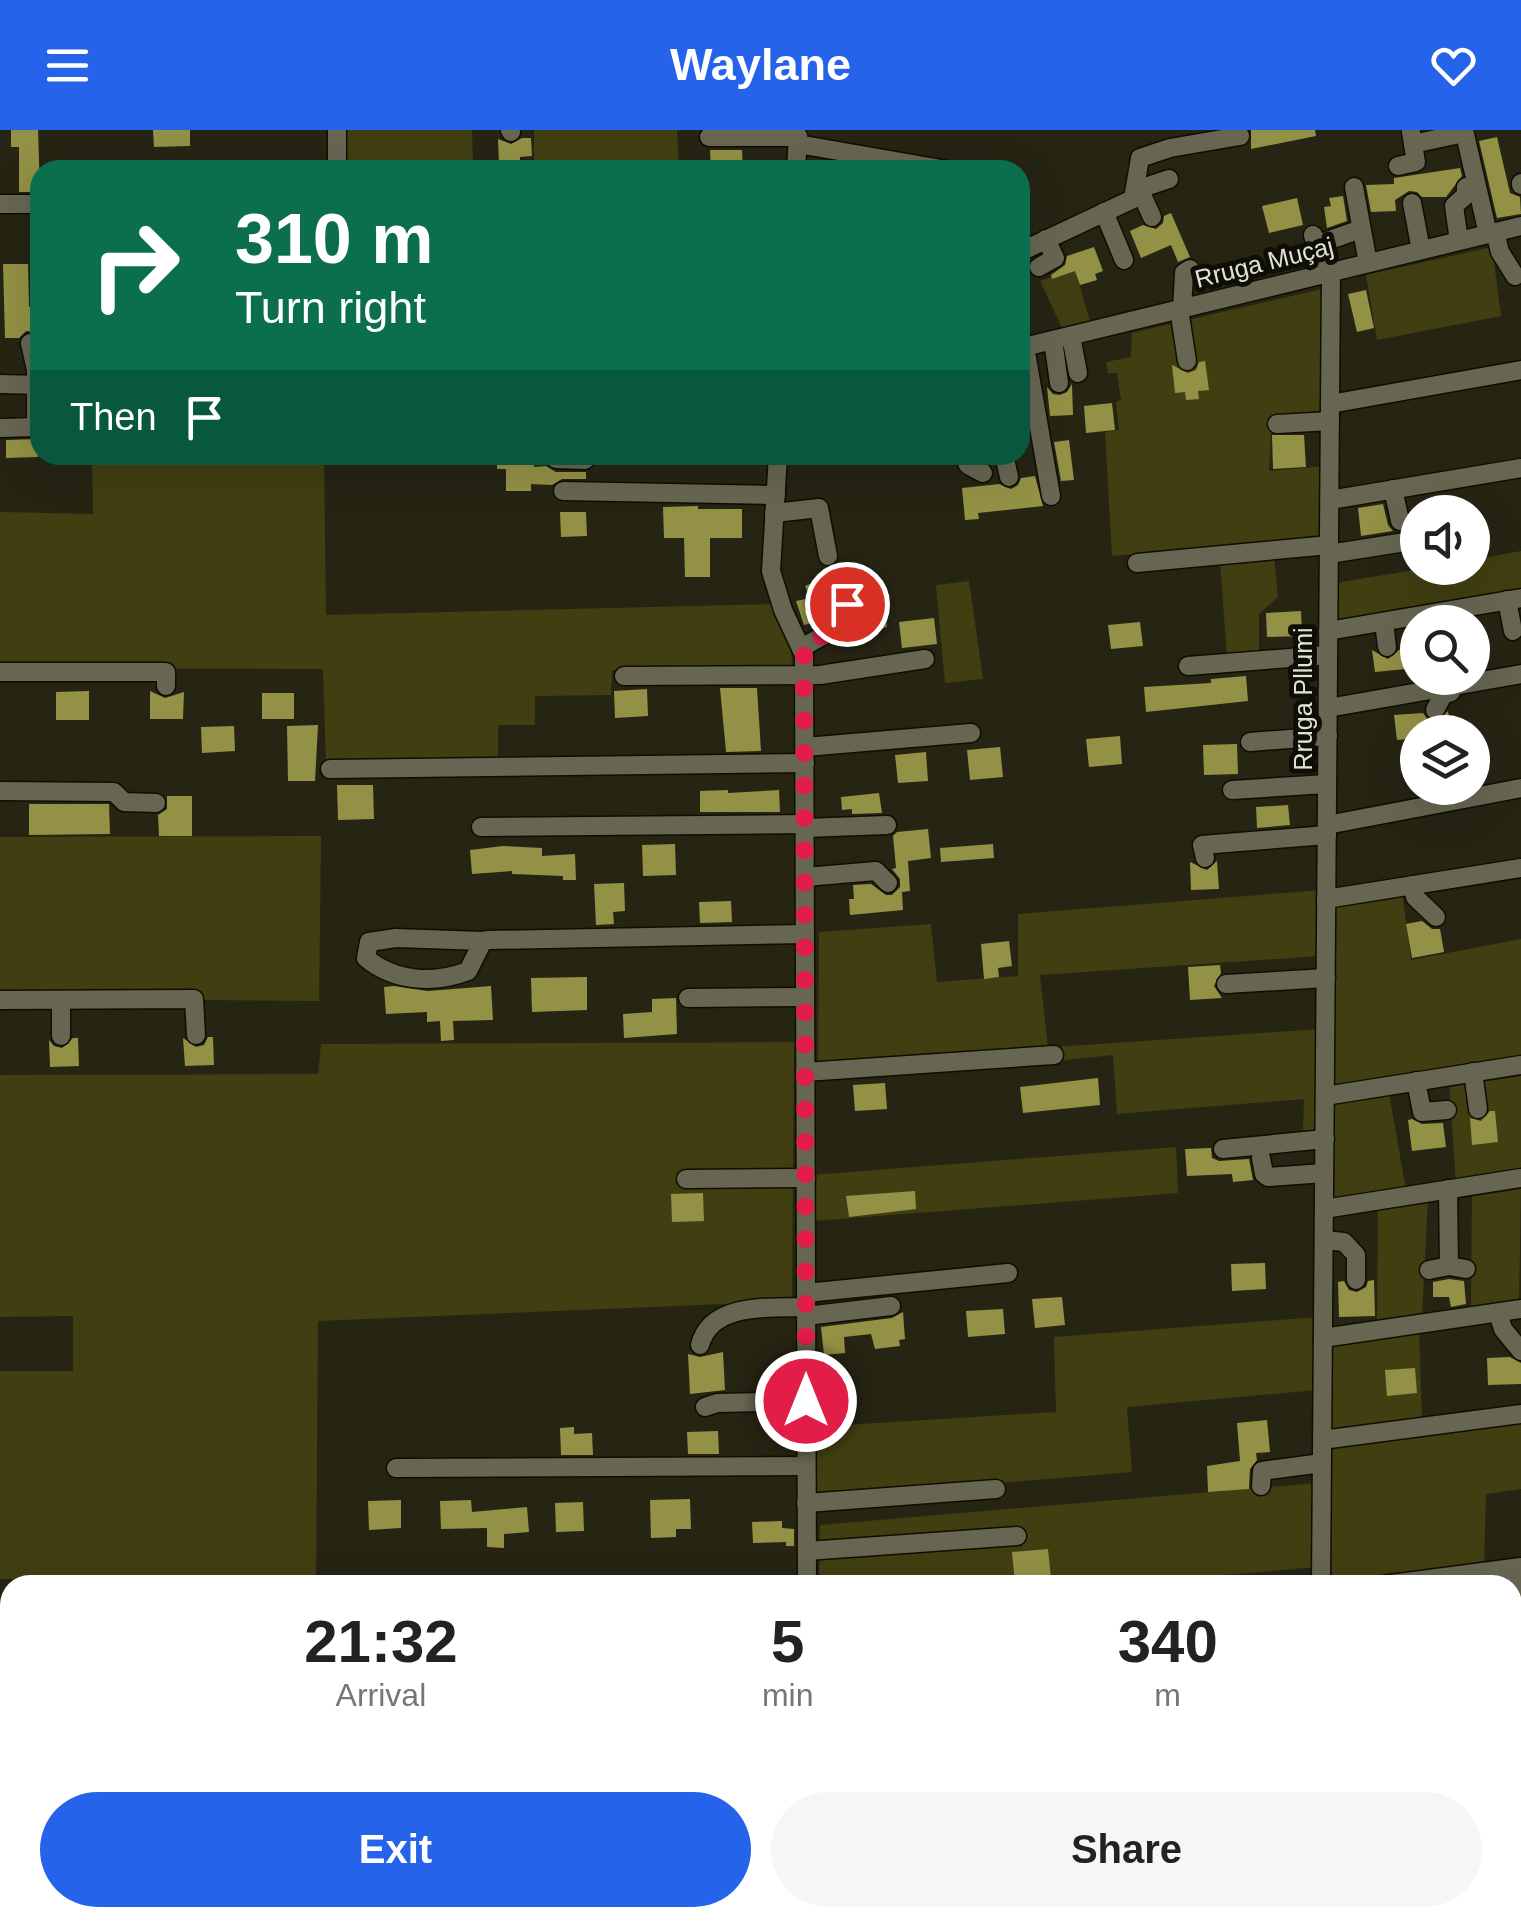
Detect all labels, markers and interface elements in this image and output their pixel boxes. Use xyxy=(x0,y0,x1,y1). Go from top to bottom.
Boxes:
icon: menu xyxy=(40,38,95,93)
icon: heart xyxy=(1426,38,1481,93)
text: Waylane xyxy=(670,39,851,90)
icon: right xyxy=(70,200,200,330)
text: 310 m xyxy=(235,200,433,278)
street label: Rruga Muçaj xyxy=(1192,231,1336,293)
text: Turn right xyxy=(235,282,426,333)
icon: arrive xyxy=(177,390,232,445)
text: Then xyxy=(70,396,157,438)
map controls xyxy=(1400,495,1490,805)
button: sound xyxy=(1400,495,1490,585)
pin xyxy=(805,562,890,647)
icon: arrive xyxy=(820,577,875,632)
button: search xyxy=(1400,605,1490,695)
street label: Rruga Pllumi xyxy=(1289,627,1317,771)
button: layers xyxy=(1400,715,1490,805)
position arrow xyxy=(754,1349,858,1453)
text: 21:32 xyxy=(304,1608,458,1675)
text: 5 xyxy=(771,1608,804,1675)
text: 340 xyxy=(1118,1608,1218,1675)
text: Arrival xyxy=(336,1677,426,1713)
text: min xyxy=(762,1677,813,1713)
text: m xyxy=(1154,1677,1181,1713)
button: Exit xyxy=(40,1792,751,1907)
button: Share xyxy=(771,1792,1482,1907)

